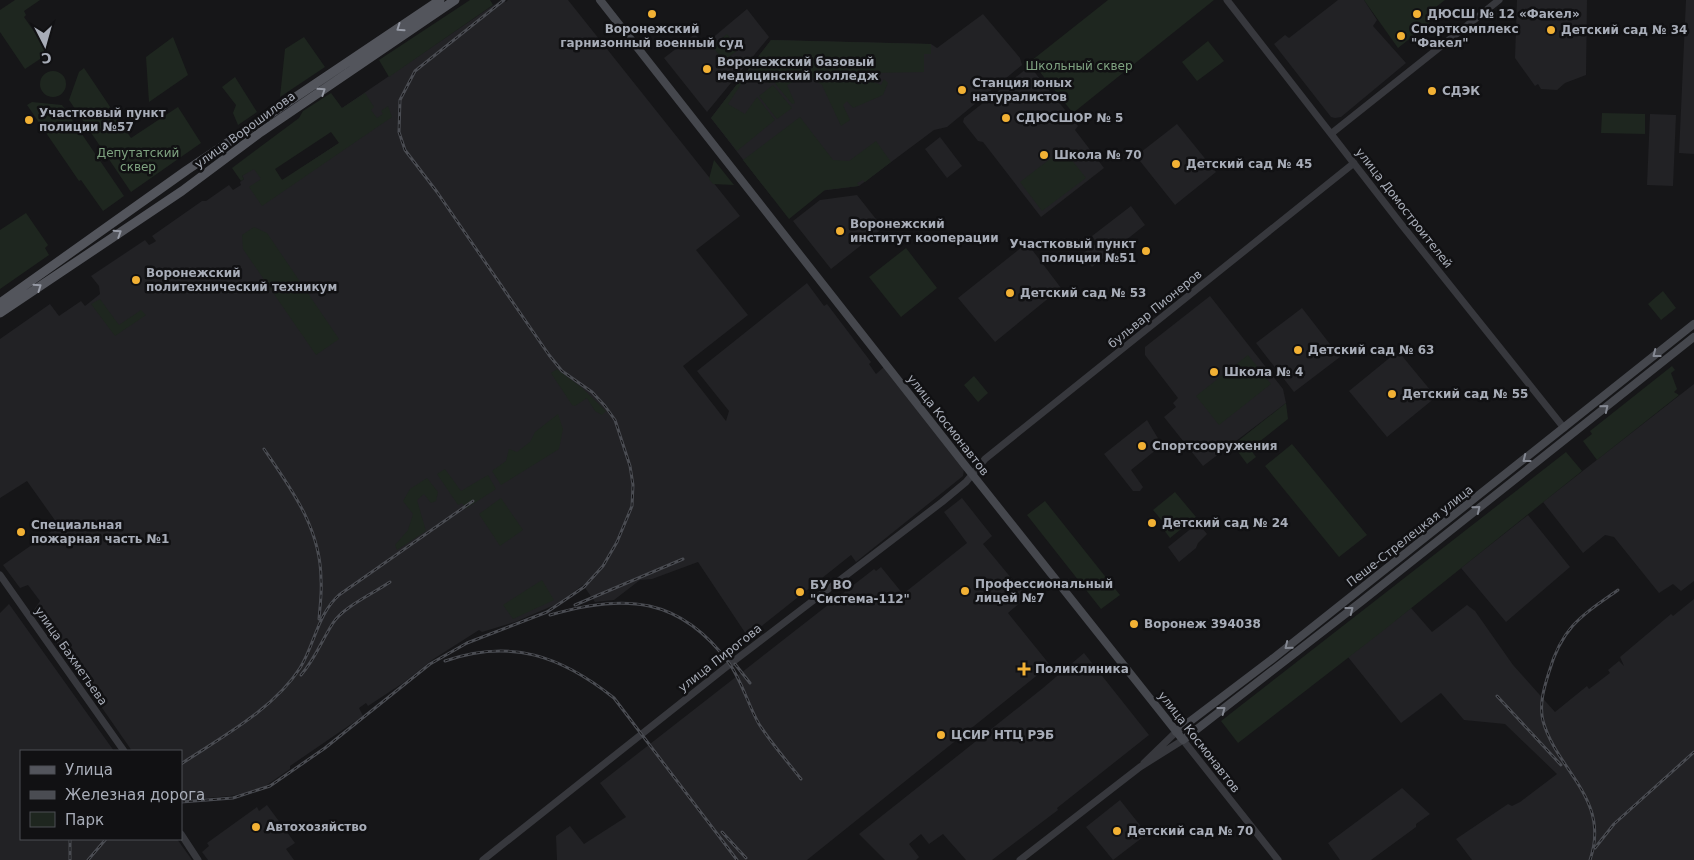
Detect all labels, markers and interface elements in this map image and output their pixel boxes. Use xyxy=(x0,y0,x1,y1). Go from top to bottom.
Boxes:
place label: ДЮСШ № 12 «Факел» xyxy=(1427,7,1580,21)
marker: Воронежский гарнизонный военный суд xyxy=(646,8,658,20)
marker: ДЮСШ № 12 «Факел» xyxy=(1411,8,1423,20)
north arrow xyxy=(20,20,70,70)
one-way arrow xyxy=(396,22,405,31)
place label: Воронежский гарнизонный военный суд xyxy=(560,22,744,50)
place label: Спорткомплекс "Факел" xyxy=(1411,22,1519,50)
place label: Детский сад № 34 xyxy=(1561,23,1687,37)
marker: Детский сад № 34 xyxy=(1545,24,1557,36)
marker: Спорткомплекс "Факел" xyxy=(1395,30,1407,42)
text: С xyxy=(40,49,52,66)
place label: Воронежский базовый медицинский колледж xyxy=(717,55,879,83)
park label: Школьный сквер xyxy=(1025,59,1133,73)
marker: Воронежский базовый медицинский колледж xyxy=(701,63,713,75)
place label: Станция юных натуралистов xyxy=(972,76,1072,104)
marker: Станция юных натуралистов xyxy=(956,84,968,96)
place label: СДЭК xyxy=(1442,84,1480,98)
marker: СДЭК xyxy=(1426,85,1438,97)
one-way arrow xyxy=(317,87,326,97)
street label: улица Ворошилова xyxy=(192,89,298,171)
place label: Участковый пункт полиции №57 xyxy=(39,106,166,134)
place label: СДЮСШОР № 5 xyxy=(1016,111,1123,125)
marker: СДЮСШОР № 5 xyxy=(1000,112,1012,124)
marker: Участковый пункт полиции №57 xyxy=(23,114,35,126)
street label: улица Домостроителей xyxy=(1353,145,1455,271)
park label: Депутатский сквер xyxy=(97,146,179,174)
place label: Школа № 70 xyxy=(1054,148,1142,162)
marker: Школа № 70 xyxy=(1038,149,1050,161)
place label: Детский сад № 45 xyxy=(1186,157,1312,171)
marker: Детский сад № 45 xyxy=(1170,158,1182,170)
place label: Воронежский институт кооперации xyxy=(850,217,999,245)
marker: Воронежский институт кооперации xyxy=(834,225,846,237)
one-way arrow xyxy=(112,230,121,240)
place label: Участковый пункт полиции №51 xyxy=(1009,237,1136,265)
marker: Участковый пункт полиции №51 xyxy=(1140,245,1152,257)
place label: Воронежский политехнический техникум xyxy=(146,266,337,294)
street label: бульвар Пионеров xyxy=(1105,267,1205,351)
marker: Воронежский политехнический техникум xyxy=(130,274,142,286)
one-way arrow xyxy=(33,284,42,293)
place label: Детский сад № 53 xyxy=(1020,286,1146,300)
marker: Детский сад № 53 xyxy=(1004,287,1016,299)
place label: Детский сад № 63 xyxy=(1308,343,1434,357)
marker: Детский сад № 63 xyxy=(1292,344,1304,356)
one-way arrow xyxy=(1653,349,1662,357)
place label: Школа № 4 xyxy=(1224,365,1303,379)
marker: Школа № 4 xyxy=(1208,366,1220,378)
street label: улица Космонавтов xyxy=(904,372,992,478)
place label: Детский сад № 55 xyxy=(1402,387,1528,401)
marker: Детский сад № 55 xyxy=(1386,388,1398,400)
one-way arrow xyxy=(1599,405,1608,414)
place label: Спортсооружения xyxy=(1152,439,1277,453)
marker: Спортсооружения xyxy=(1136,440,1148,452)
one-way arrow xyxy=(1522,453,1531,462)
street label: Пеше-Стрелецкая улица xyxy=(1344,482,1476,590)
one-way arrow xyxy=(1472,506,1481,515)
place label: Детский сад № 24 xyxy=(1162,516,1288,530)
marker: Детский сад № 24 xyxy=(1146,517,1158,529)
place label: Специальная пожарная часть №1 xyxy=(31,518,169,546)
marker: Специальная пожарная часть №1 xyxy=(15,526,27,538)
place label: Профессиональный лицей №7 xyxy=(975,577,1113,605)
place label: БУ ВО "Система-112" xyxy=(810,578,910,606)
marker: Профессиональный лицей №7 xyxy=(959,585,971,597)
marker: БУ ВО "Система-112" xyxy=(794,586,806,598)
street label: улица Бахметьева xyxy=(32,604,110,708)
one-way arrow xyxy=(1344,608,1353,616)
place label: Воронеж 394038 xyxy=(1144,617,1261,631)
marker: Воронеж 394038 xyxy=(1128,618,1140,630)
street label: улица Пирогова xyxy=(676,621,764,695)
one-way arrow xyxy=(1285,641,1294,649)
marker: Поликлиника xyxy=(1017,662,1031,676)
place label: Поликлиника xyxy=(1035,662,1129,676)
street label: улица Космонавтов xyxy=(1155,689,1243,795)
one-way arrow xyxy=(1216,707,1226,716)
place label: ЦСИР НТЦ РЭБ xyxy=(951,728,1054,742)
marker: ЦСИР НТЦ РЭБ xyxy=(935,729,947,741)
legend xyxy=(20,750,182,840)
text: Улица xyxy=(65,761,113,779)
text: Железная дорога xyxy=(65,786,205,804)
text: Парк xyxy=(65,811,104,829)
place label: Автохозяйство xyxy=(266,820,367,834)
marker: Автохозяйство xyxy=(250,821,262,833)
place label: Детский сад № 70 xyxy=(1127,824,1253,838)
marker: Детский сад № 70 xyxy=(1111,825,1123,837)

